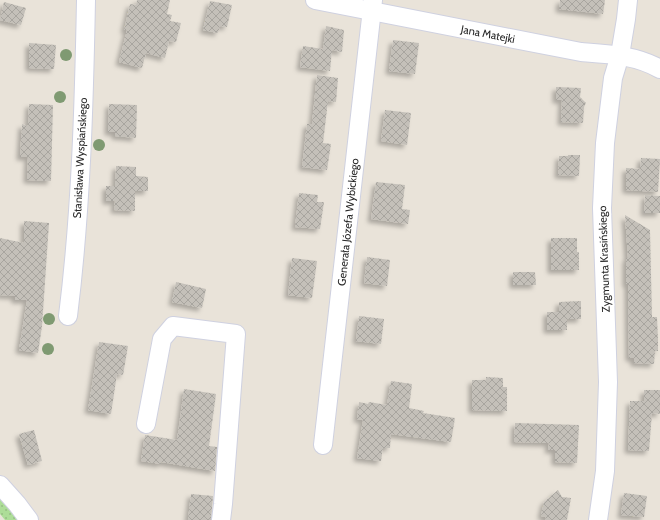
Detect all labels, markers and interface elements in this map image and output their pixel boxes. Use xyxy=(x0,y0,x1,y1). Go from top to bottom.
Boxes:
street label: Jana Matejki xyxy=(459,22,516,46)
street label: Stanisława Wyspiańskiego xyxy=(70,97,90,219)
street label: Generała Józefa Wybickiego xyxy=(334,158,362,286)
street label: Zygmunta Krasińskiego xyxy=(595,205,613,313)

